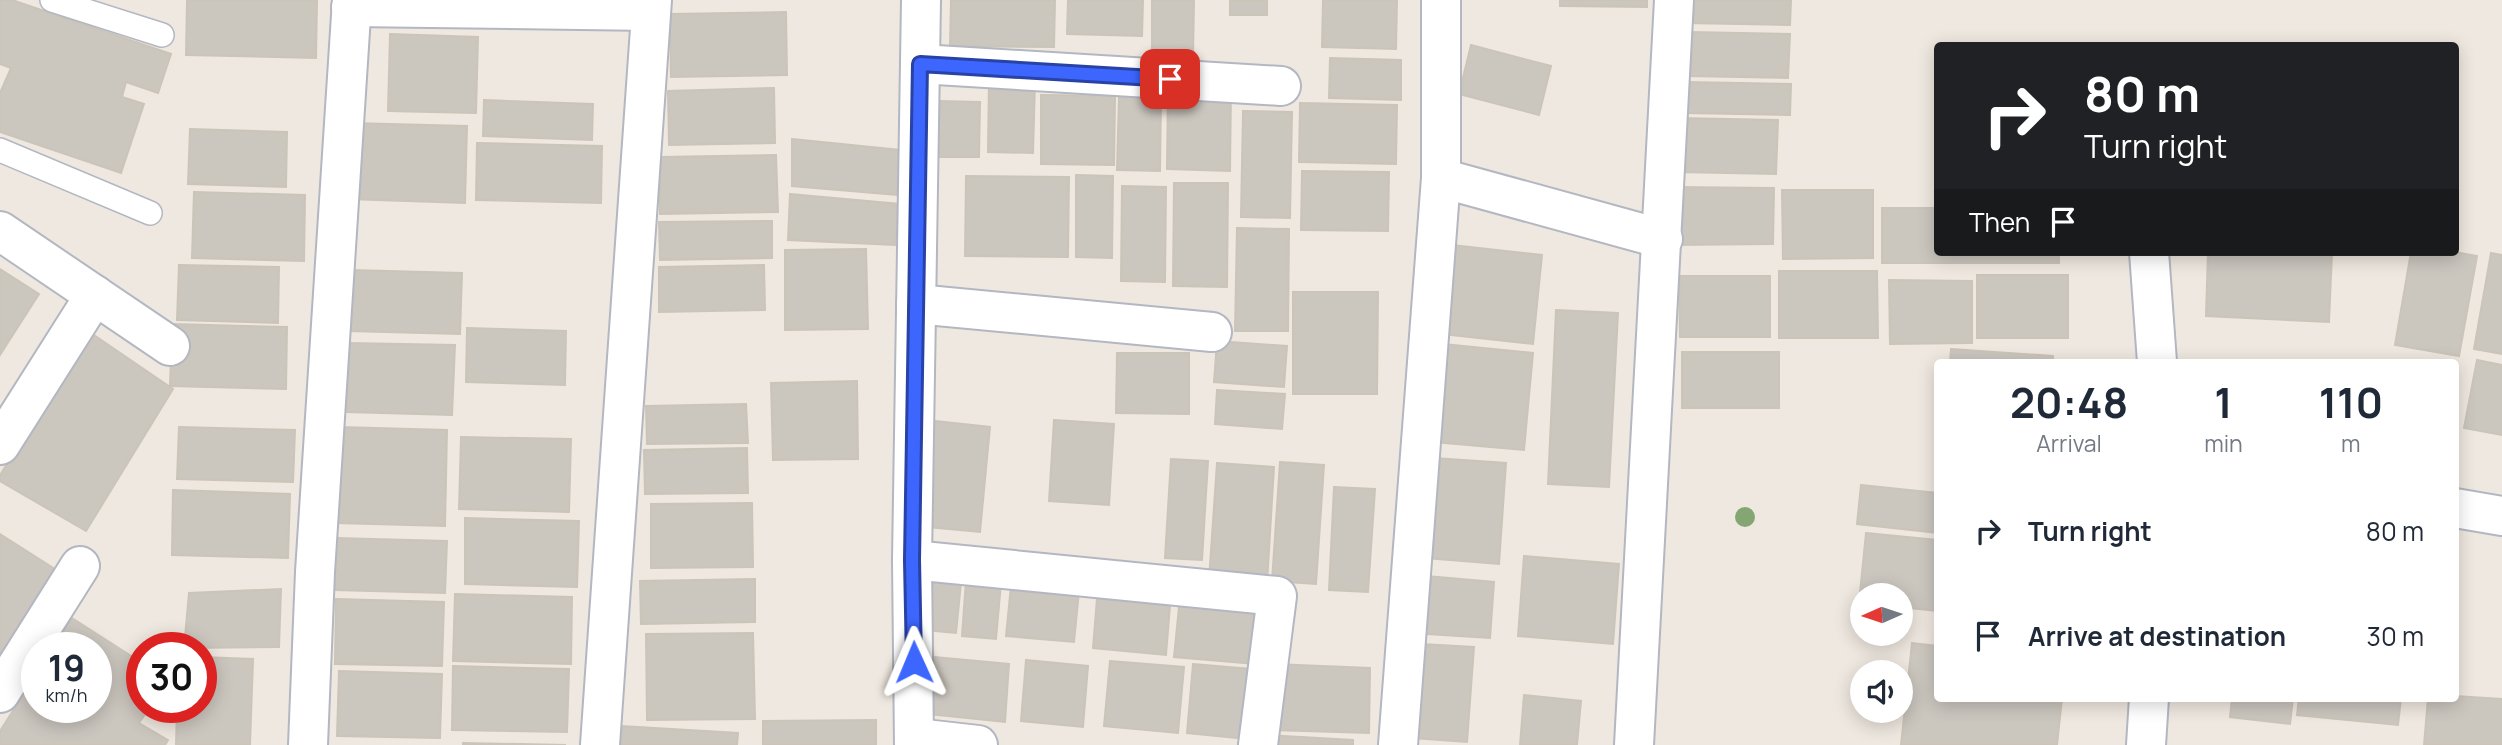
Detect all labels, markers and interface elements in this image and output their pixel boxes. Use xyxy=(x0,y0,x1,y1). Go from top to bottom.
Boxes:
pin xyxy=(1140,49,1200,109)
icon: arrive xyxy=(1151,60,1189,98)
text: 80 m xyxy=(2084,60,2200,127)
icon: right xyxy=(1969,70,2060,161)
text: Turn right xyxy=(2084,124,2227,168)
icon: arrive xyxy=(2044,203,2082,241)
text: Then xyxy=(1969,204,2030,240)
text: 20:48 xyxy=(2010,373,2128,431)
text: 1 xyxy=(2214,373,2233,431)
text: 110 xyxy=(2319,373,2383,431)
text: Arrival xyxy=(2036,427,2102,459)
text: min xyxy=(2204,427,2243,459)
text: m xyxy=(2341,427,2361,459)
icon: right xyxy=(1969,512,2007,550)
text: Turn right xyxy=(2028,513,2152,549)
text: 80 m xyxy=(2366,513,2424,549)
north arrow xyxy=(1850,583,1913,646)
map controls xyxy=(1850,583,1913,723)
icon: arrive xyxy=(1969,617,2007,655)
text: Arrive at destination xyxy=(2028,618,2286,654)
text: 30 m xyxy=(2367,618,2424,654)
position arrow xyxy=(877,625,951,699)
speed limit sign: 30 xyxy=(126,632,217,723)
text: 19 xyxy=(48,644,85,692)
button: sound xyxy=(1850,660,1913,723)
text: km/h xyxy=(46,683,87,707)

